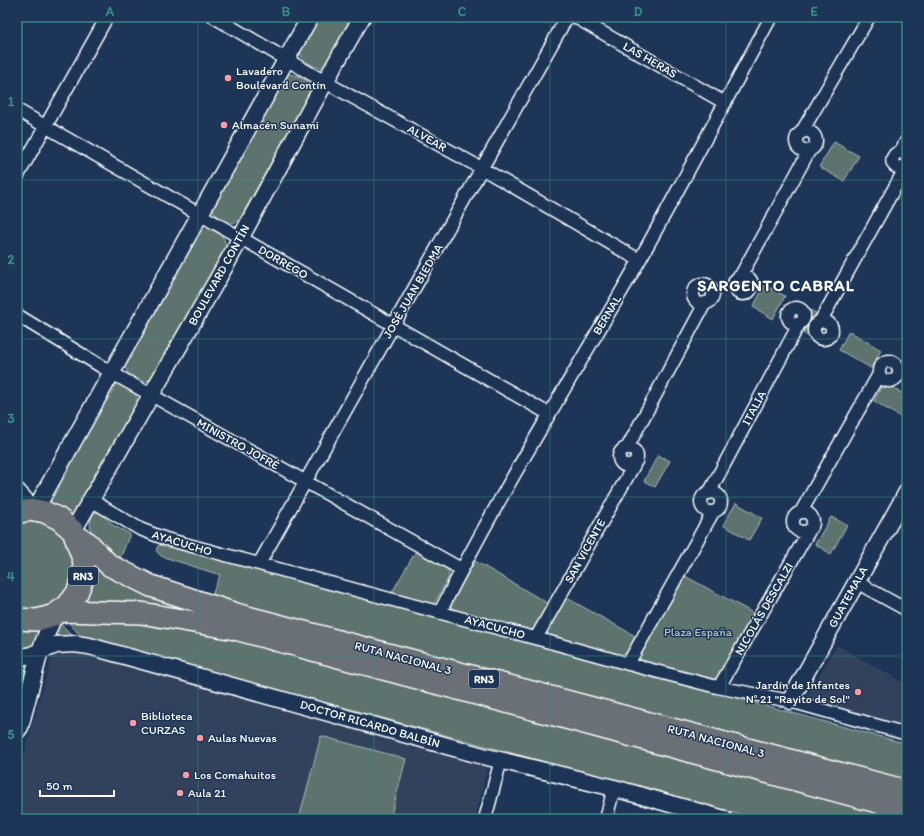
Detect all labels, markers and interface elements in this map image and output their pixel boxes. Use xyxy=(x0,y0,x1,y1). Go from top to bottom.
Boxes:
text: A xyxy=(105,4,115,19)
text: B xyxy=(282,4,291,19)
text: C xyxy=(458,4,467,19)
text: D xyxy=(634,4,643,19)
text: E xyxy=(810,4,818,19)
street label: LAS HERAS xyxy=(621,39,680,81)
place label: Lavadero Boulevard Contín xyxy=(236,64,326,92)
marker: Lavadero Boulevard Contín xyxy=(223,73,233,83)
text: 1 xyxy=(8,94,14,109)
place label: Almacén Sunami xyxy=(232,118,319,132)
marker: Almacén Sunami xyxy=(219,120,229,130)
street label: ALVEAR xyxy=(405,122,449,154)
street label: BOULEVARD CONTÍN xyxy=(185,222,253,328)
street label: JOSÉ JUAN BIEDMA xyxy=(380,241,446,341)
street label: DORREGO xyxy=(256,242,311,282)
text: 2 xyxy=(8,252,15,267)
district label: SARGENTO CABRAL xyxy=(697,276,855,295)
street label: BERNAL xyxy=(590,293,624,337)
street label: ITALIA xyxy=(739,388,769,428)
text: 3 xyxy=(7,411,15,426)
street label: MINISTRO JOFRÉ xyxy=(194,416,282,473)
street label: SAN VICENTE xyxy=(562,516,609,586)
street label: AYACUCHO xyxy=(150,527,214,559)
street label: NICOLÁS DESCALZI xyxy=(732,560,796,658)
street label: GUATEMALA xyxy=(825,564,871,630)
road number: RN3 xyxy=(68,567,98,585)
text: 4 xyxy=(7,569,15,584)
street label: AYACUCHO xyxy=(463,612,527,642)
park label: Plaza España xyxy=(664,625,733,639)
street label: RUTA NACIONAL 3 xyxy=(353,638,454,678)
road number: RN3 xyxy=(469,670,499,688)
place label: Jardín de Infantes N° 21 "Rayito de Sol" xyxy=(746,678,850,706)
marker: Jardín de Infantes N° 21 "Rayito de Sol" xyxy=(853,687,863,697)
street label: DOCTOR RICARDO BALBÍN xyxy=(298,697,442,751)
place label: Biblioteca CURZAS xyxy=(141,709,192,737)
marker: Biblioteca CURZAS xyxy=(128,718,138,728)
street label: RUTA NACIONAL 3 xyxy=(666,721,767,761)
text: 5 xyxy=(8,727,15,742)
place label: Aulas Nuevas xyxy=(208,731,277,745)
marker: Aulas Nuevas xyxy=(195,733,205,743)
place label: Los Comahuitos xyxy=(194,768,276,782)
marker: Los Comahuitos xyxy=(181,770,191,780)
scale bar xyxy=(40,772,114,798)
text: 50 m xyxy=(46,779,72,793)
place label: Aula 21 xyxy=(188,786,227,800)
marker: Aula 21 xyxy=(175,788,185,798)

